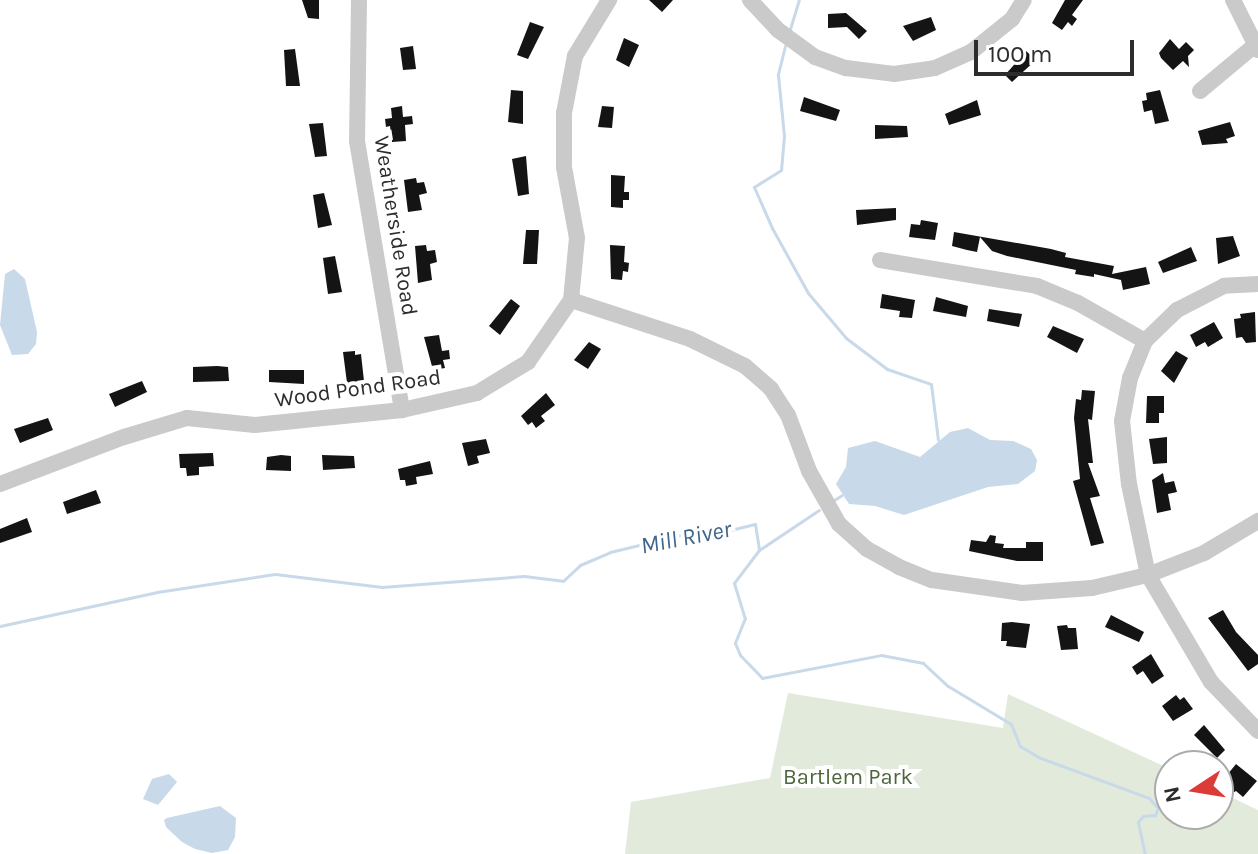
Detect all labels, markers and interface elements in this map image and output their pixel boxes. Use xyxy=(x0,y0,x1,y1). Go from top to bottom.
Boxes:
scale bar xyxy=(978,24,1138,74)
text: 100 m xyxy=(988,40,1053,68)
street label: Weatherside Road xyxy=(368,134,422,318)
street label: Wood Pond Road xyxy=(273,364,443,414)
water label: Mill River xyxy=(638,515,734,561)
north arrow xyxy=(1154,750,1234,830)
park label: Bartlem Park xyxy=(783,765,913,791)
text: N xyxy=(1158,784,1187,805)

